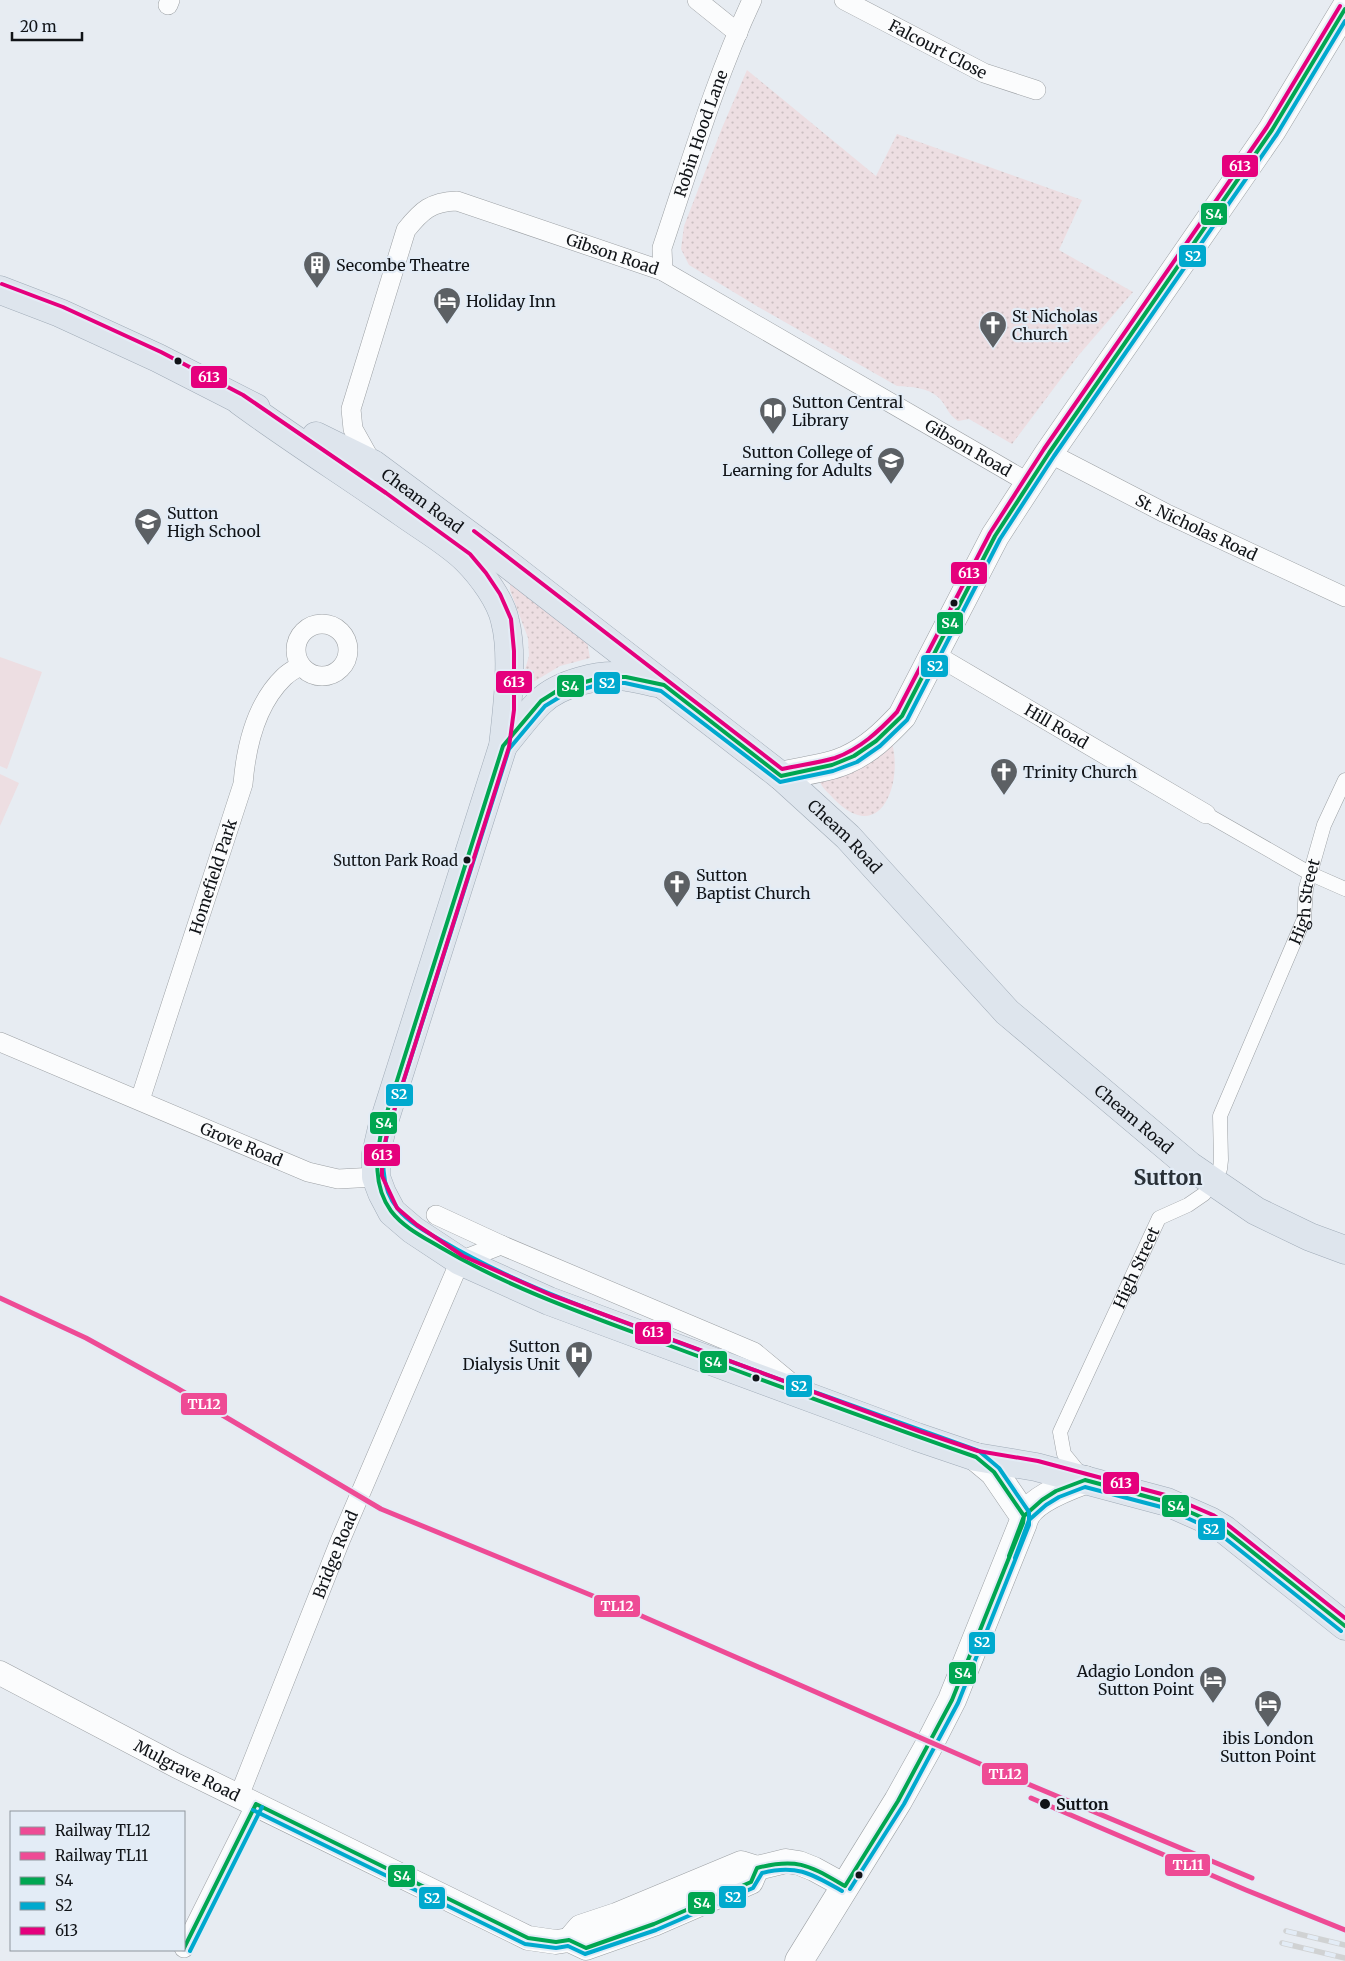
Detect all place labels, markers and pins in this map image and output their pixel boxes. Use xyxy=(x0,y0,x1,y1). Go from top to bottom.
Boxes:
building icon: Secombe Theatre xyxy=(302,250,332,289)
place label: Secombe Theatre xyxy=(336,255,470,275)
hotel icon: Holiday Inn xyxy=(432,286,462,325)
place label: Holiday Inn xyxy=(466,291,556,311)
place label: St Nicholas Church xyxy=(1012,306,1098,344)
church icon: St Nicholas Church xyxy=(978,310,1008,349)
unlabelled marker xyxy=(173,356,183,366)
place label: Sutton Central Library xyxy=(792,392,903,430)
library icon: Sutton Central Library xyxy=(758,396,788,435)
place label: Sutton College of Learning for Adults xyxy=(722,442,873,480)
school or university icon: Sutton College of Learning for Adults xyxy=(876,446,906,485)
place label: Sutton High School xyxy=(167,503,261,541)
school or university icon: Sutton High School xyxy=(133,507,163,546)
unlabelled marker xyxy=(949,598,959,608)
church icon: Trinity Church xyxy=(989,757,1019,796)
place label: Trinity Church xyxy=(1023,762,1138,782)
place label: Sutton Park Road xyxy=(333,851,458,870)
marker: Sutton Park Road xyxy=(462,855,472,865)
place label: Sutton Baptist Church xyxy=(696,865,811,903)
church icon: Sutton Baptist Church xyxy=(662,869,692,908)
place label: Sutton Dialysis Unit xyxy=(462,1336,561,1374)
hospital icon: Sutton Dialysis Unit xyxy=(564,1340,594,1379)
unlabelled marker xyxy=(751,1373,761,1383)
place label: Adagio London Sutton Point xyxy=(1076,1661,1195,1699)
hotel icon: Adagio London Sutton Point xyxy=(1198,1665,1228,1704)
hotel icon: ibis London Sutton Point xyxy=(1253,1689,1283,1728)
place label: ibis London Sutton Point xyxy=(1220,1728,1317,1766)
place label: Sutton xyxy=(1056,1794,1109,1814)
marker: Sutton xyxy=(1038,1797,1052,1811)
unlabelled marker xyxy=(854,1870,864,1880)

